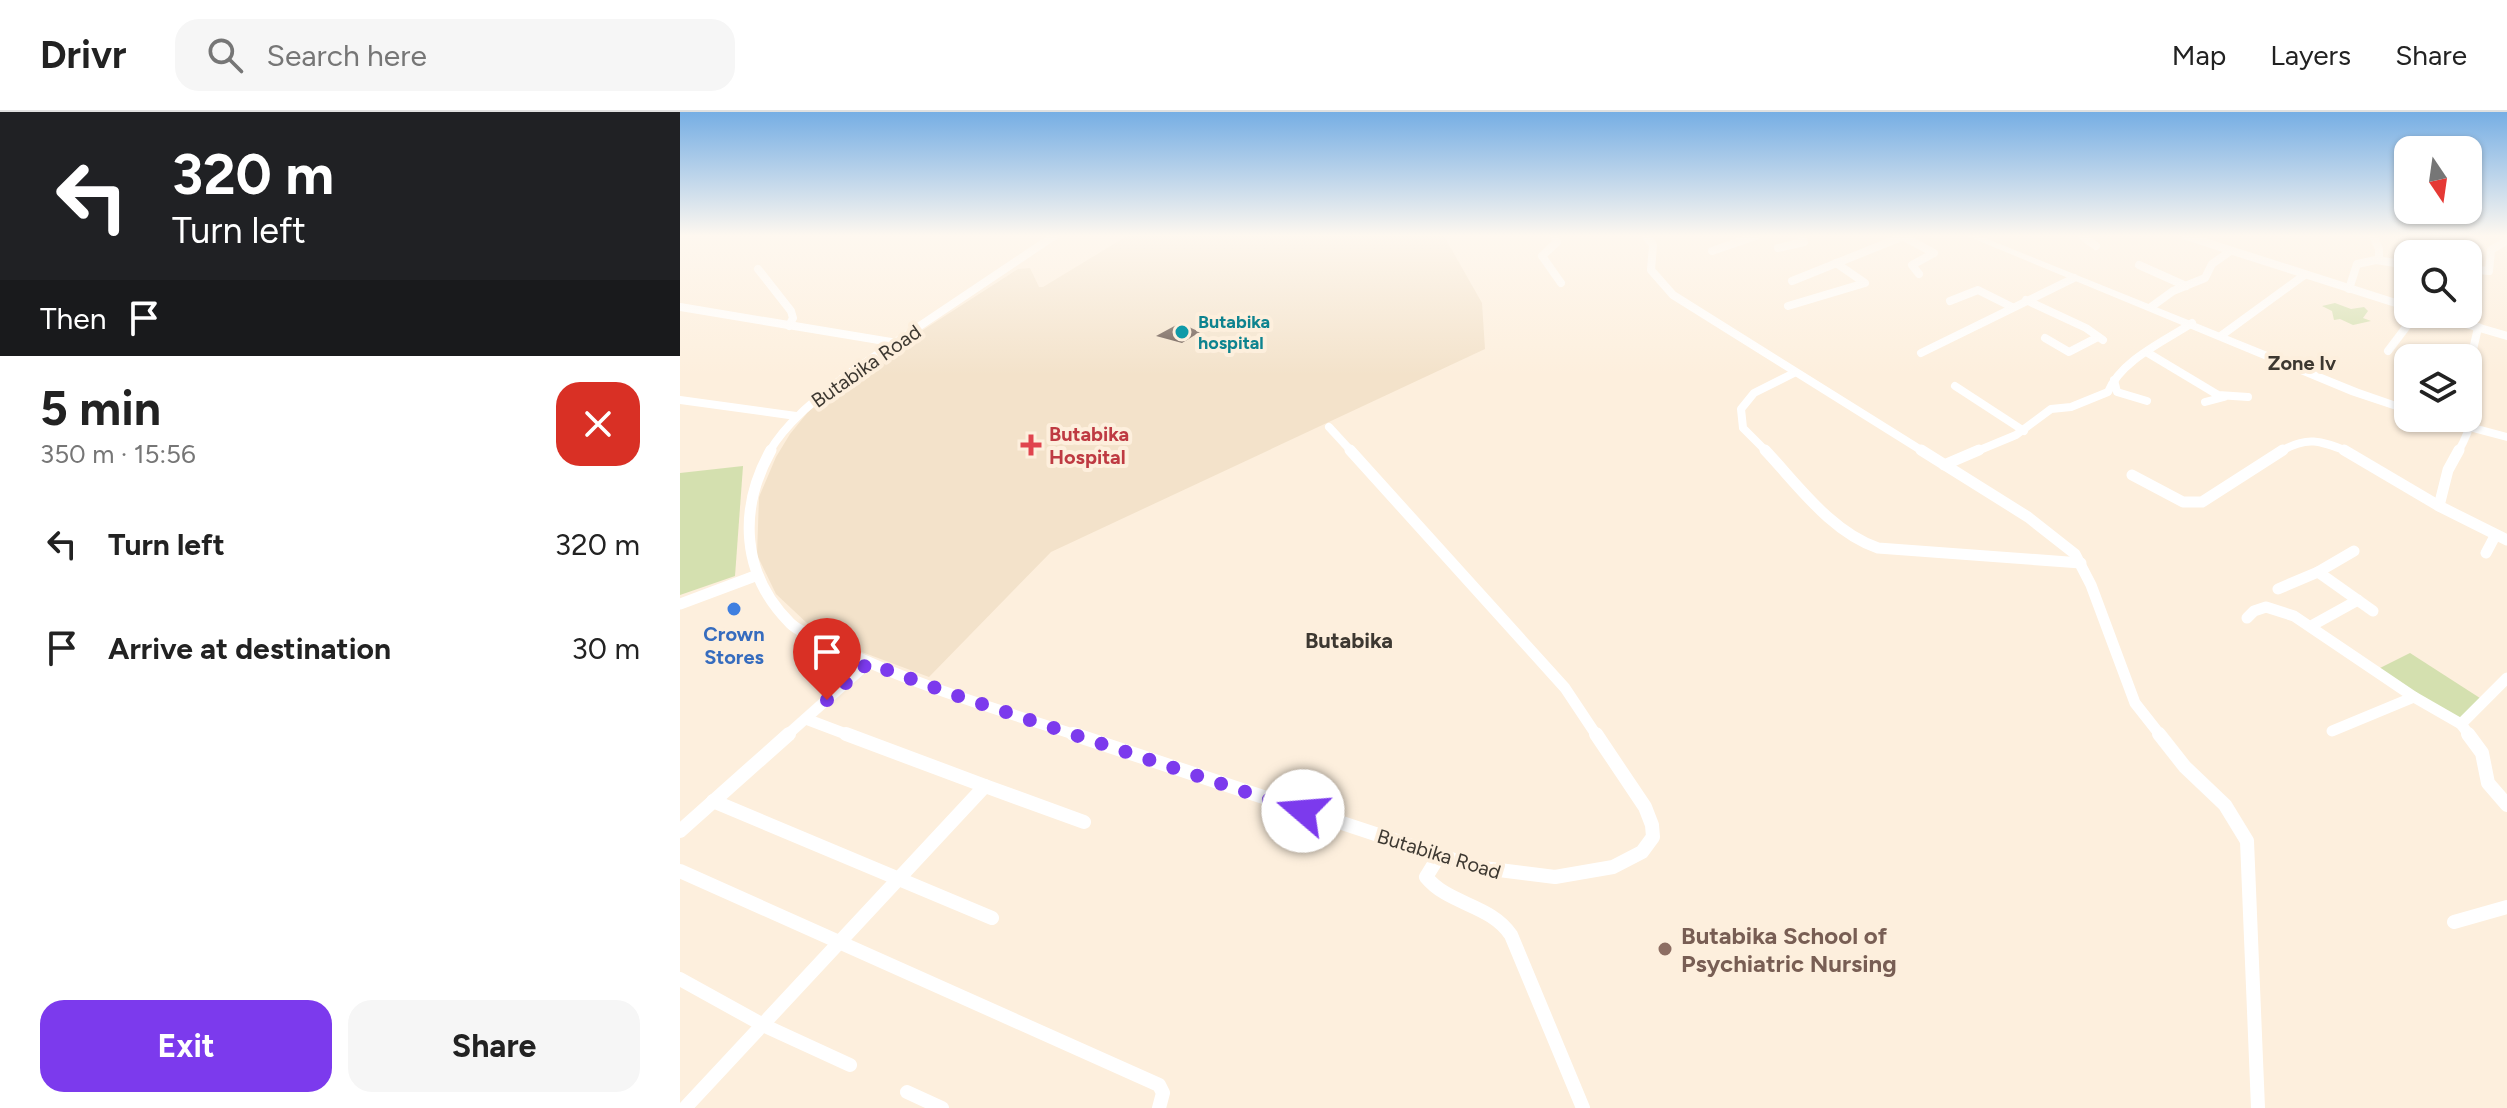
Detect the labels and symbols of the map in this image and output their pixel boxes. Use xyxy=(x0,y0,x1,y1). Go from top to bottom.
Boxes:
north arrow xyxy=(2394,136,2482,224)
place label: Butabika hospital xyxy=(1198,311,1270,354)
street label: Butabika Road xyxy=(807,319,925,413)
marker: Butabika hospital xyxy=(1173,323,1191,341)
district label: Zone Iv xyxy=(2268,351,2336,375)
place label: Butabika Hospital xyxy=(1049,422,1129,469)
marker: Butabika Hospital xyxy=(1020,434,1042,456)
marker: Crown Stores xyxy=(725,600,743,618)
pin xyxy=(793,618,861,700)
place label: Crown Stores xyxy=(703,622,765,669)
district label: Butabika xyxy=(1305,627,1393,654)
position arrow xyxy=(1261,769,1345,853)
street label: Butabika Road xyxy=(1374,824,1504,884)
place label: Butabika School of Psychiatric Nursing xyxy=(1681,921,1897,978)
marker: Butabika School of Psychiatric Nursing xyxy=(1656,940,1674,958)

